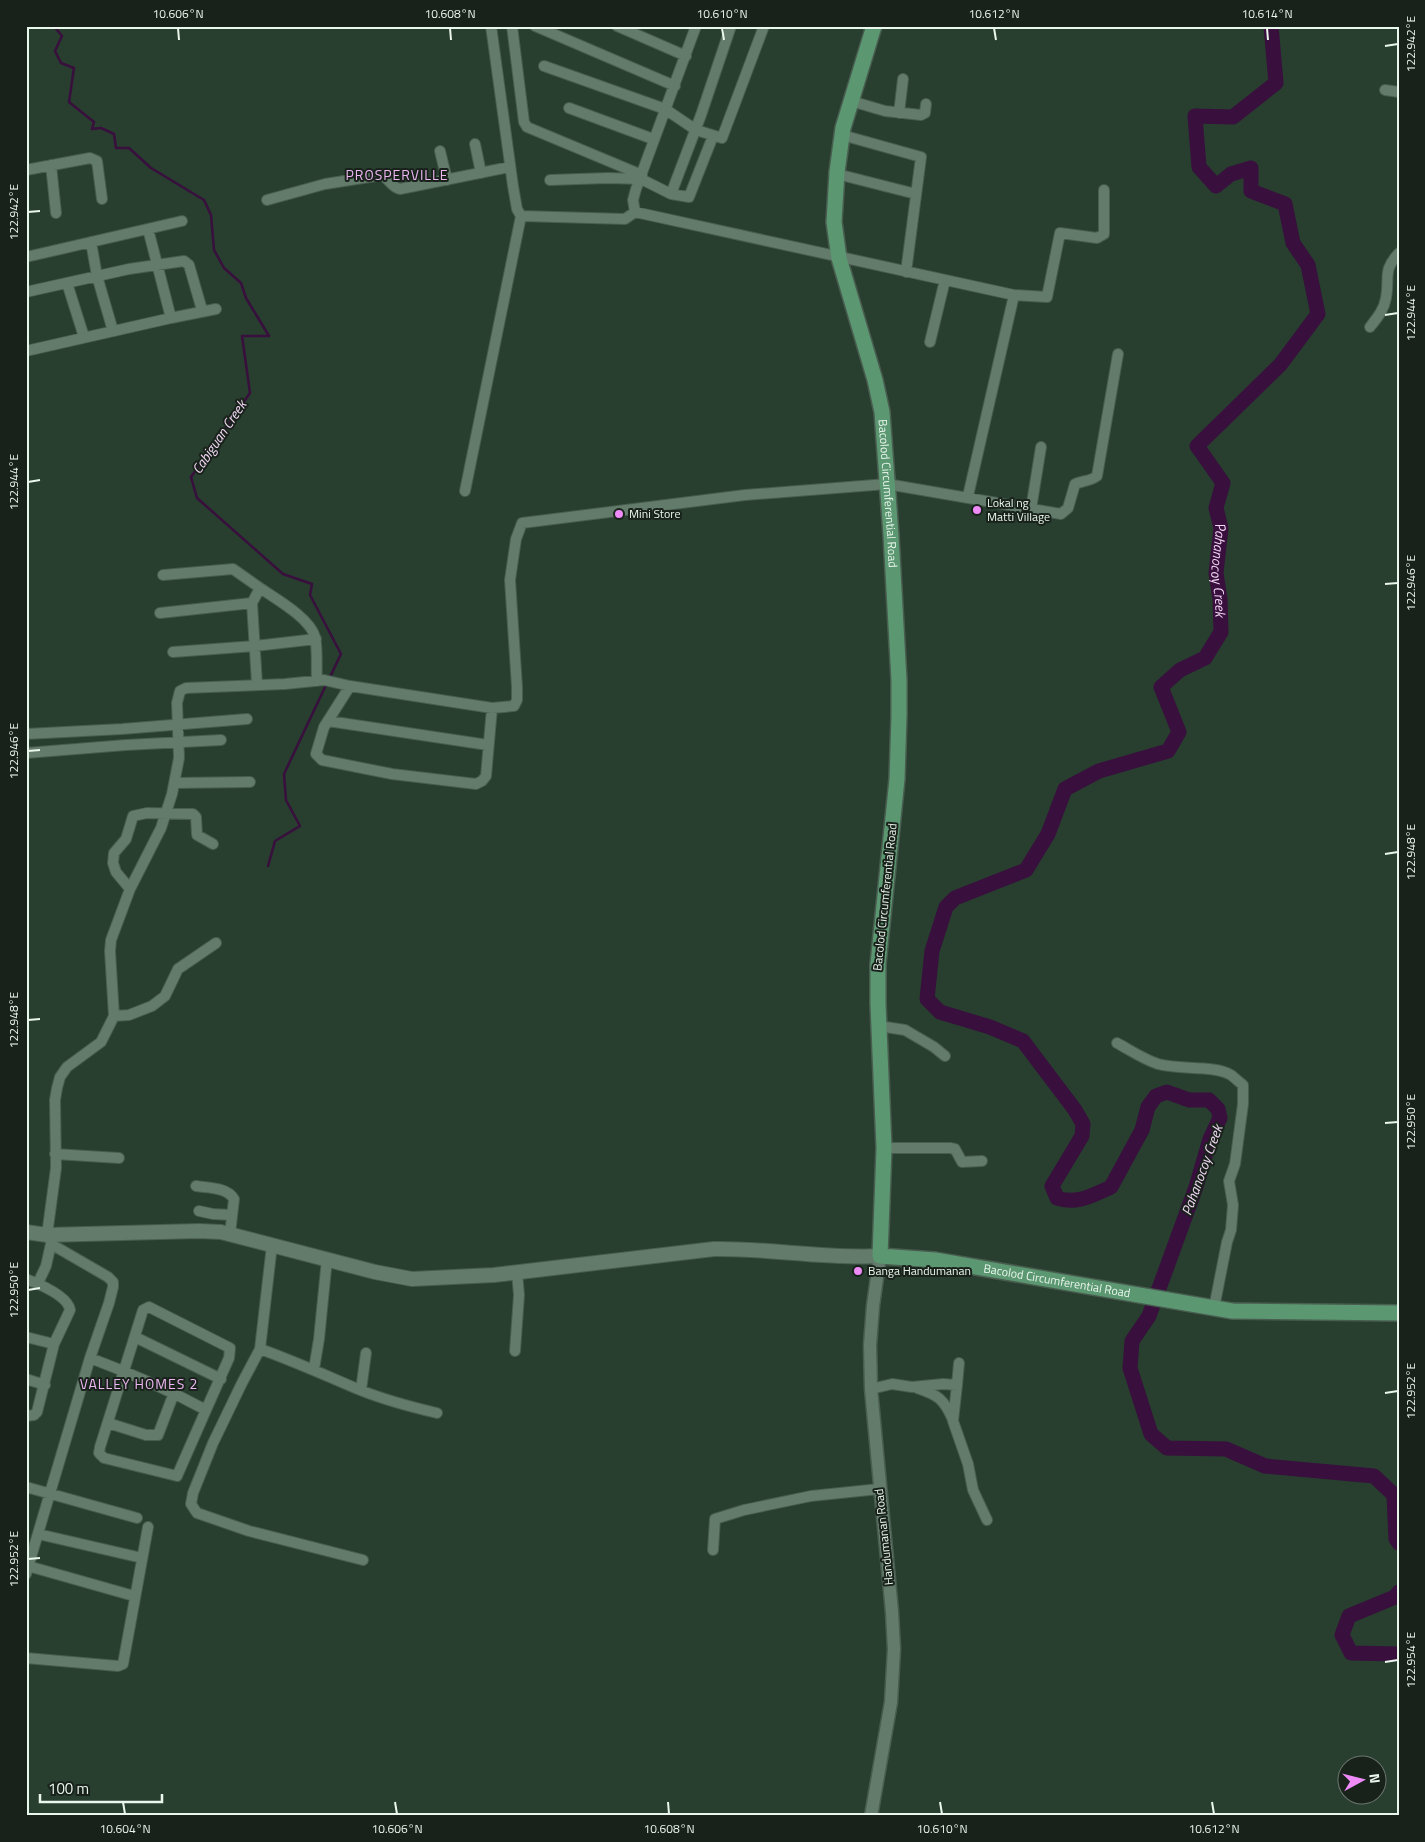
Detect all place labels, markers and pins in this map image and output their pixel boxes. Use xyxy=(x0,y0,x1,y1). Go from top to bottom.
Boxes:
place label: Lokal ng Matti Village xyxy=(987,493,1050,526)
place label: Mini Store xyxy=(629,504,680,523)
marker: Lokal ng Matti Village xyxy=(971,504,983,516)
marker: Mini Store xyxy=(613,508,625,520)
place label: Banga Handumanan xyxy=(868,1261,971,1280)
marker: Banga Handumanan xyxy=(852,1265,864,1277)

